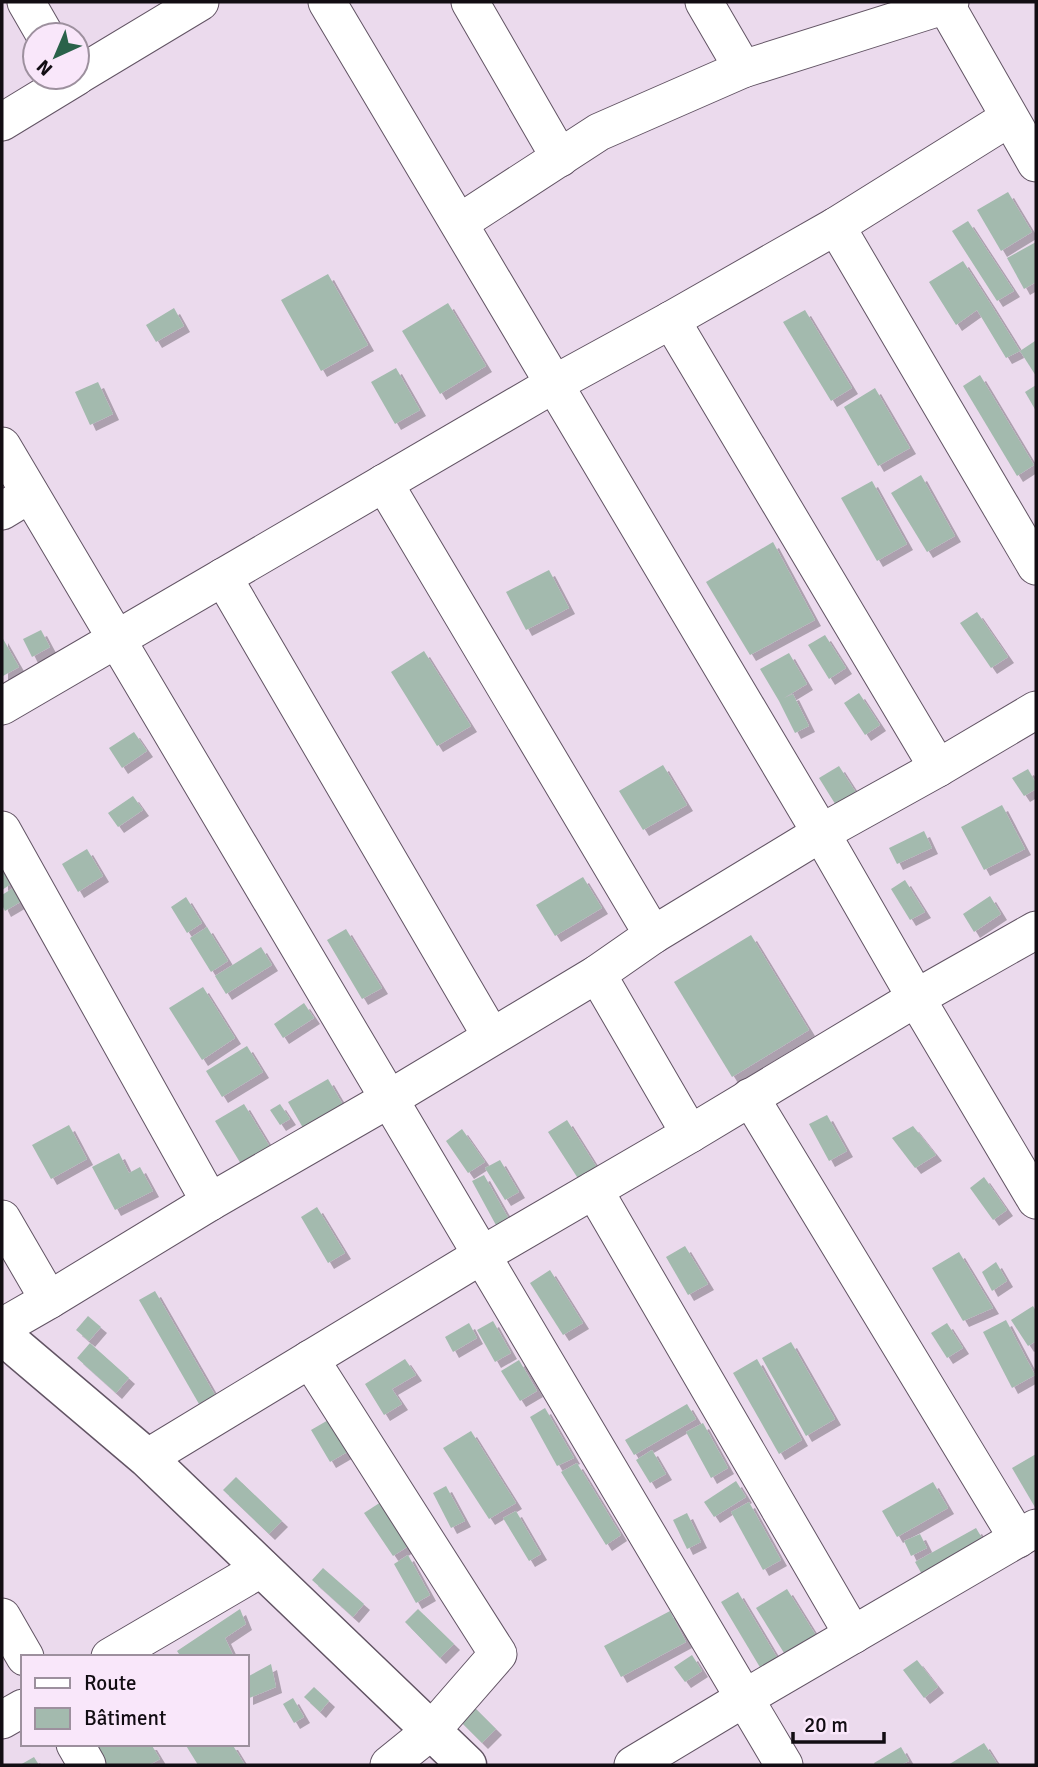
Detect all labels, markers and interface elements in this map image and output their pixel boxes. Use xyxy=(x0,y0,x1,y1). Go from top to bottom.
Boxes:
north arrow xyxy=(21,21,91,91)
text: N xyxy=(32,54,58,81)
legend xyxy=(21,1655,248,1746)
text: Route xyxy=(84,1670,136,1696)
scale bar xyxy=(793,1700,884,1744)
text: Bâtiment xyxy=(84,1705,166,1731)
text: 20 m xyxy=(804,1712,848,1738)

